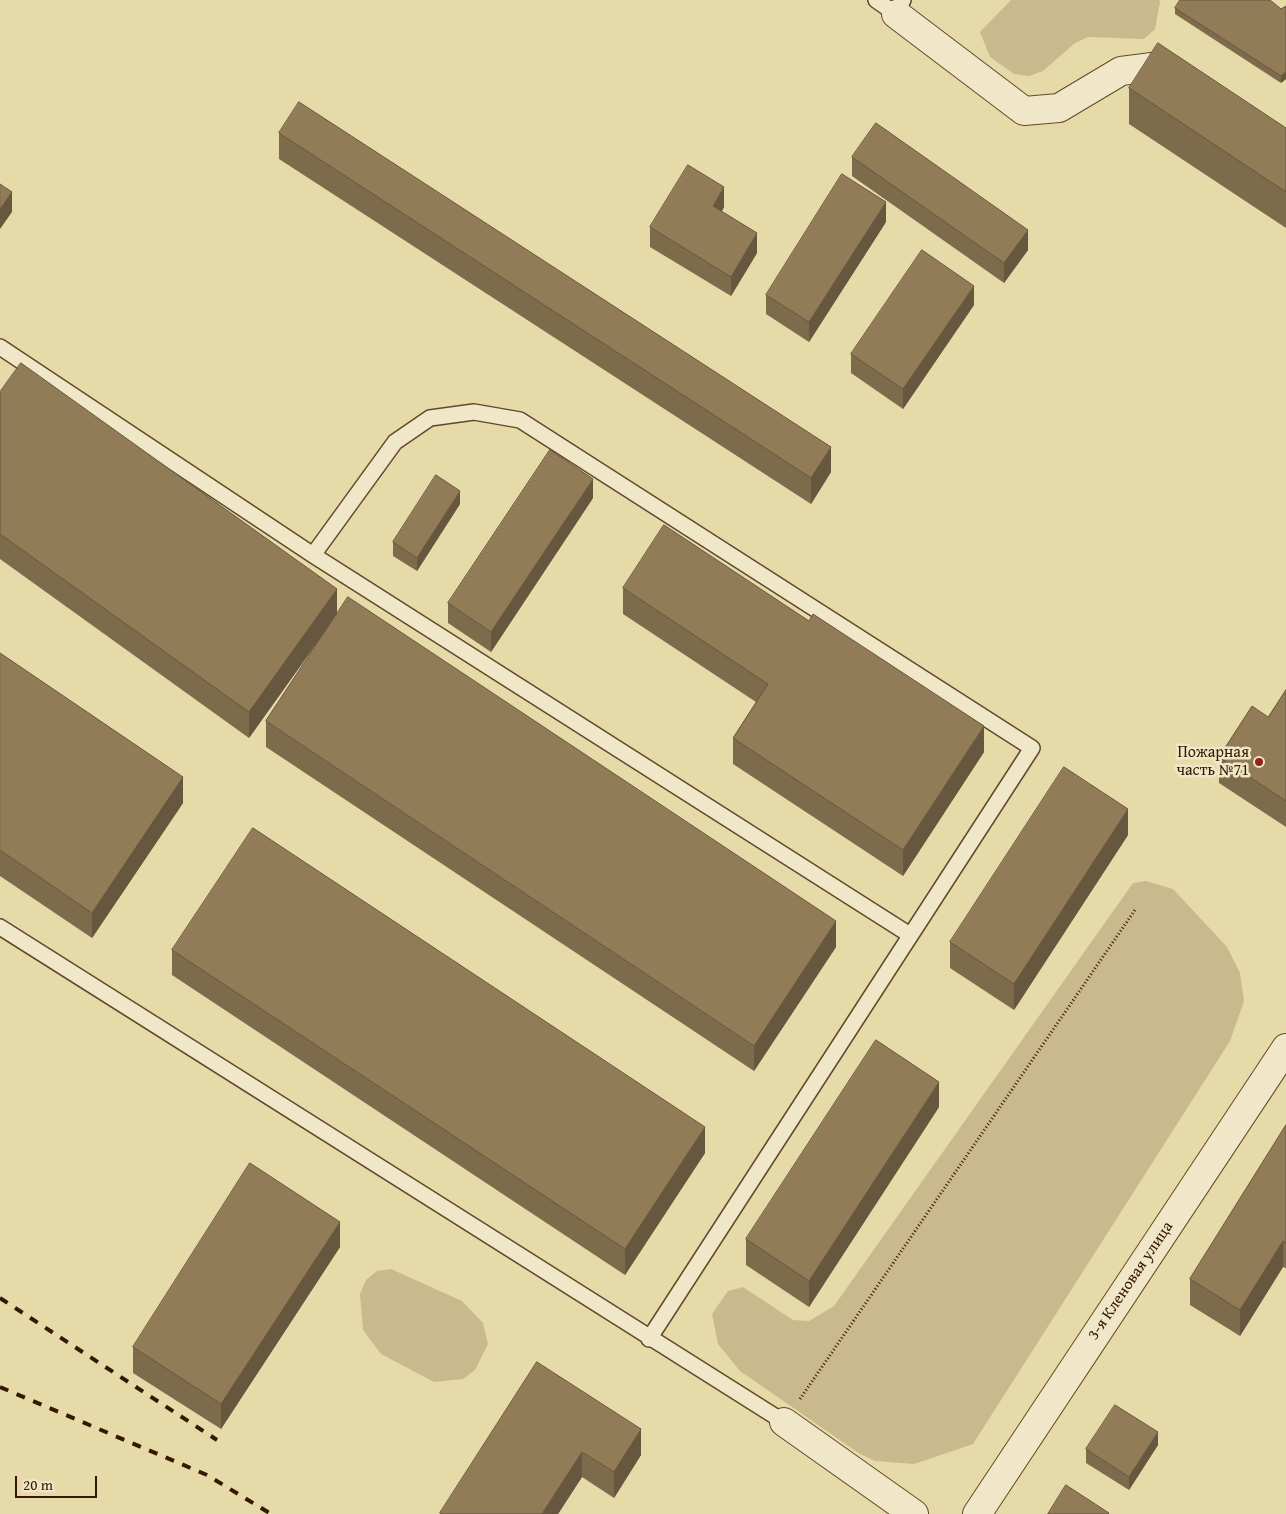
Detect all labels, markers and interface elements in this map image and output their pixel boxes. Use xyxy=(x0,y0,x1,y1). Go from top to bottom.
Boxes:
place label: Пожарная часть №71 xyxy=(1176,743,1249,781)
marker: Пожарная часть №71 xyxy=(1253,756,1265,768)
street label: 3-я Кленовая улица xyxy=(1084,1218,1178,1344)
scale bar xyxy=(18,1466,100,1498)
text: 20 m xyxy=(23,1474,53,1495)

